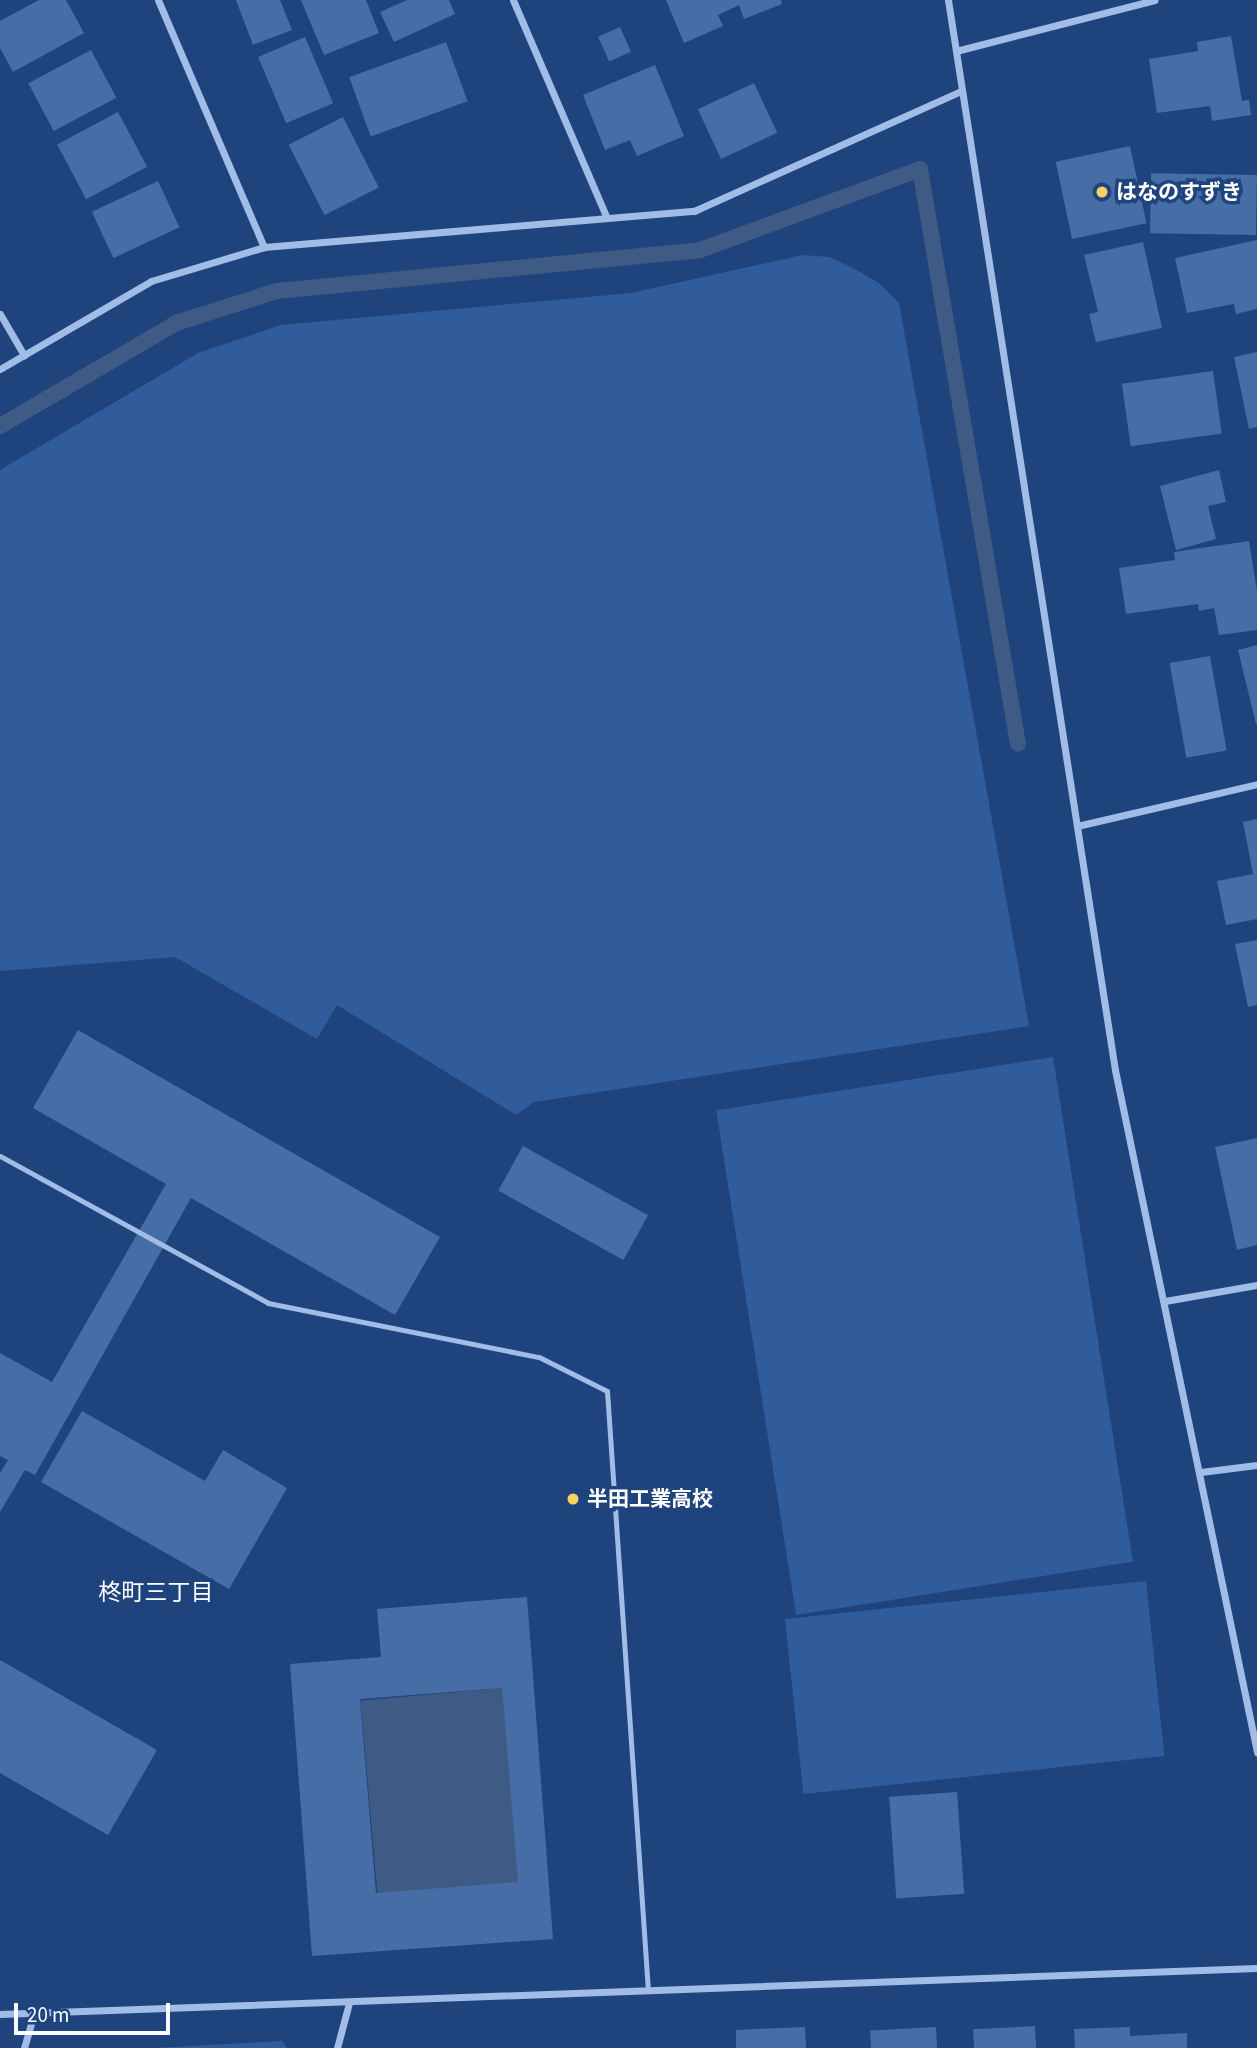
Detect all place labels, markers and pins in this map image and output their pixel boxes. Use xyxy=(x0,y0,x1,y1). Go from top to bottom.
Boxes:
place label: はなのすずき xyxy=(1116,179,1242,205)
marker: はなのすずき xyxy=(1094,184,1110,200)
place label: 半田工業高校 xyxy=(587,1486,713,1512)
marker: 半田工業高校 xyxy=(565,1491,581,1507)

